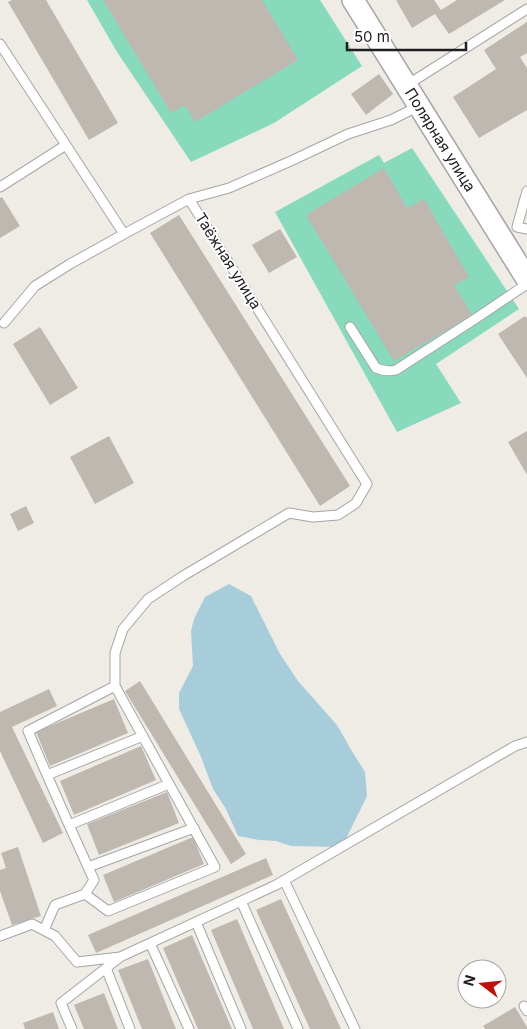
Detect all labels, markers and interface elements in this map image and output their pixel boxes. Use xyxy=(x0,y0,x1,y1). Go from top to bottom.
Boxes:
scale bar xyxy=(347,20,466,52)
text: 50 m xyxy=(354,27,390,46)
street label: Полярная улица xyxy=(401,84,480,195)
street label: Таёжная улица xyxy=(191,209,266,312)
north arrow xyxy=(457,959,507,1009)
text: N xyxy=(459,973,479,988)

